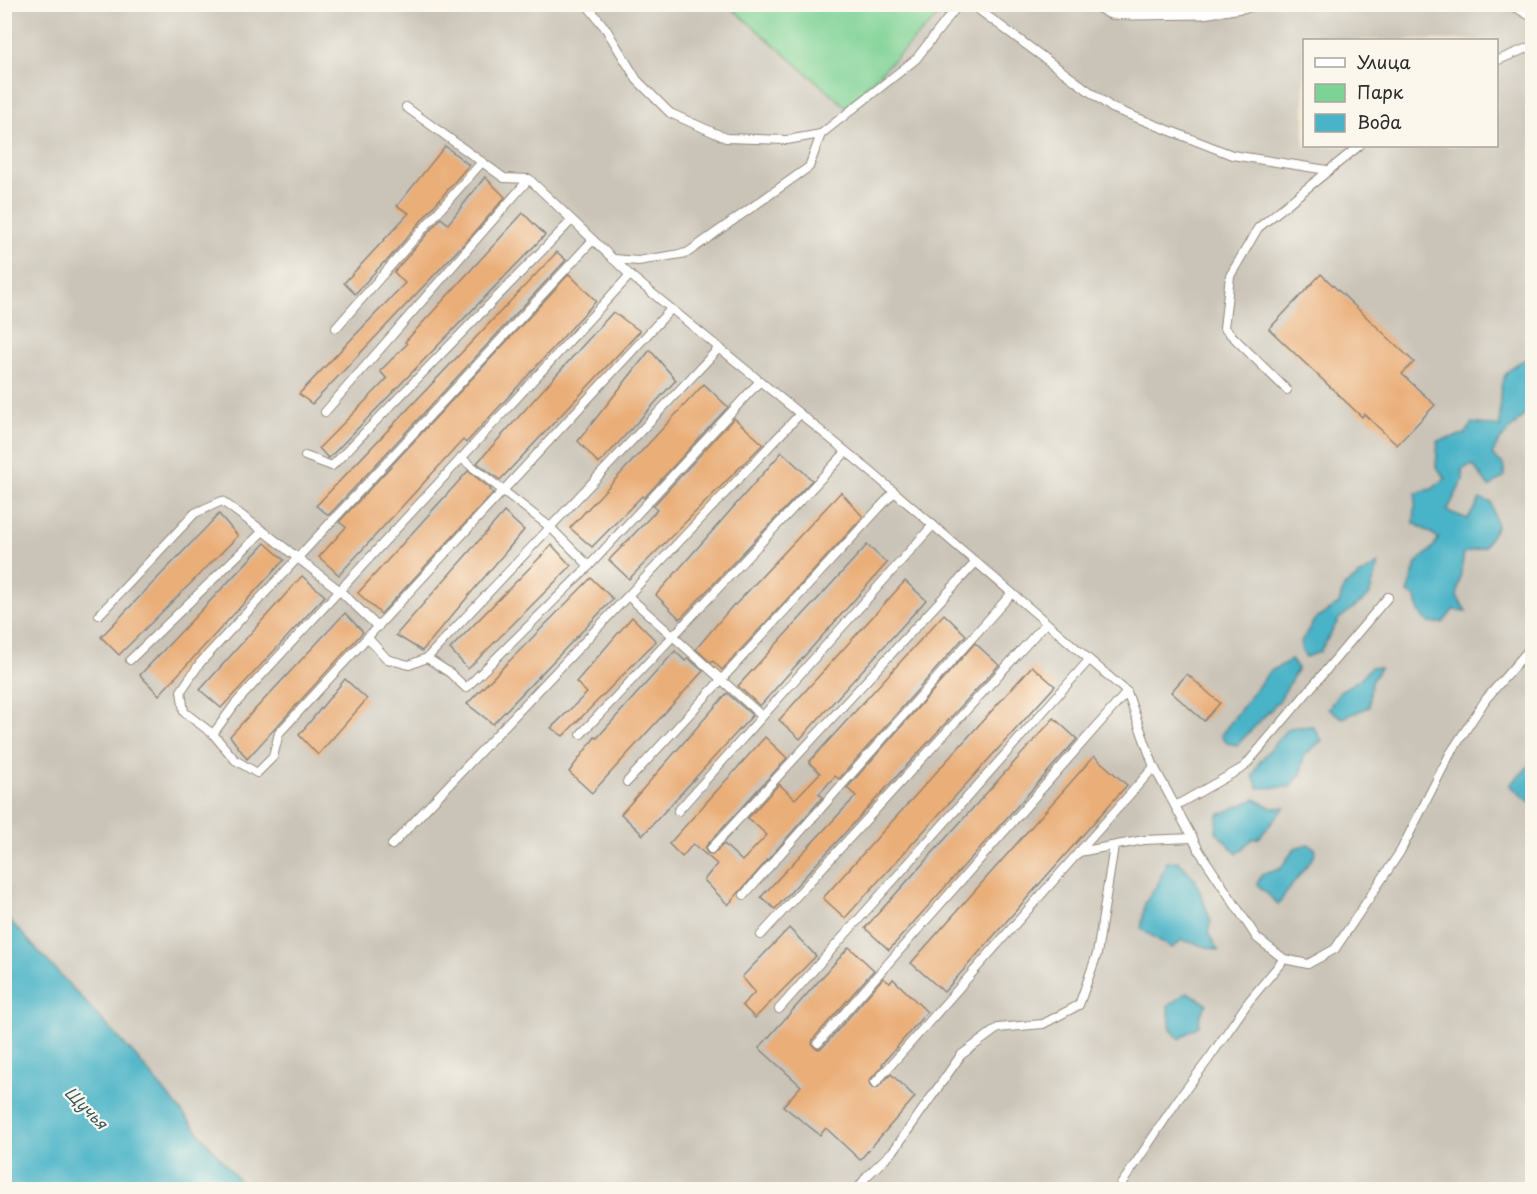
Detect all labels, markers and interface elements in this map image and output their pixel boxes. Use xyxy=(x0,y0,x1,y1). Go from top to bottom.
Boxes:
legend xyxy=(1303,39,1498,147)
text: Улица xyxy=(1357,48,1411,75)
text: Парк xyxy=(1357,78,1404,105)
text: Вода xyxy=(1357,108,1402,135)
water label: Щучья xyxy=(60,1080,115,1135)

